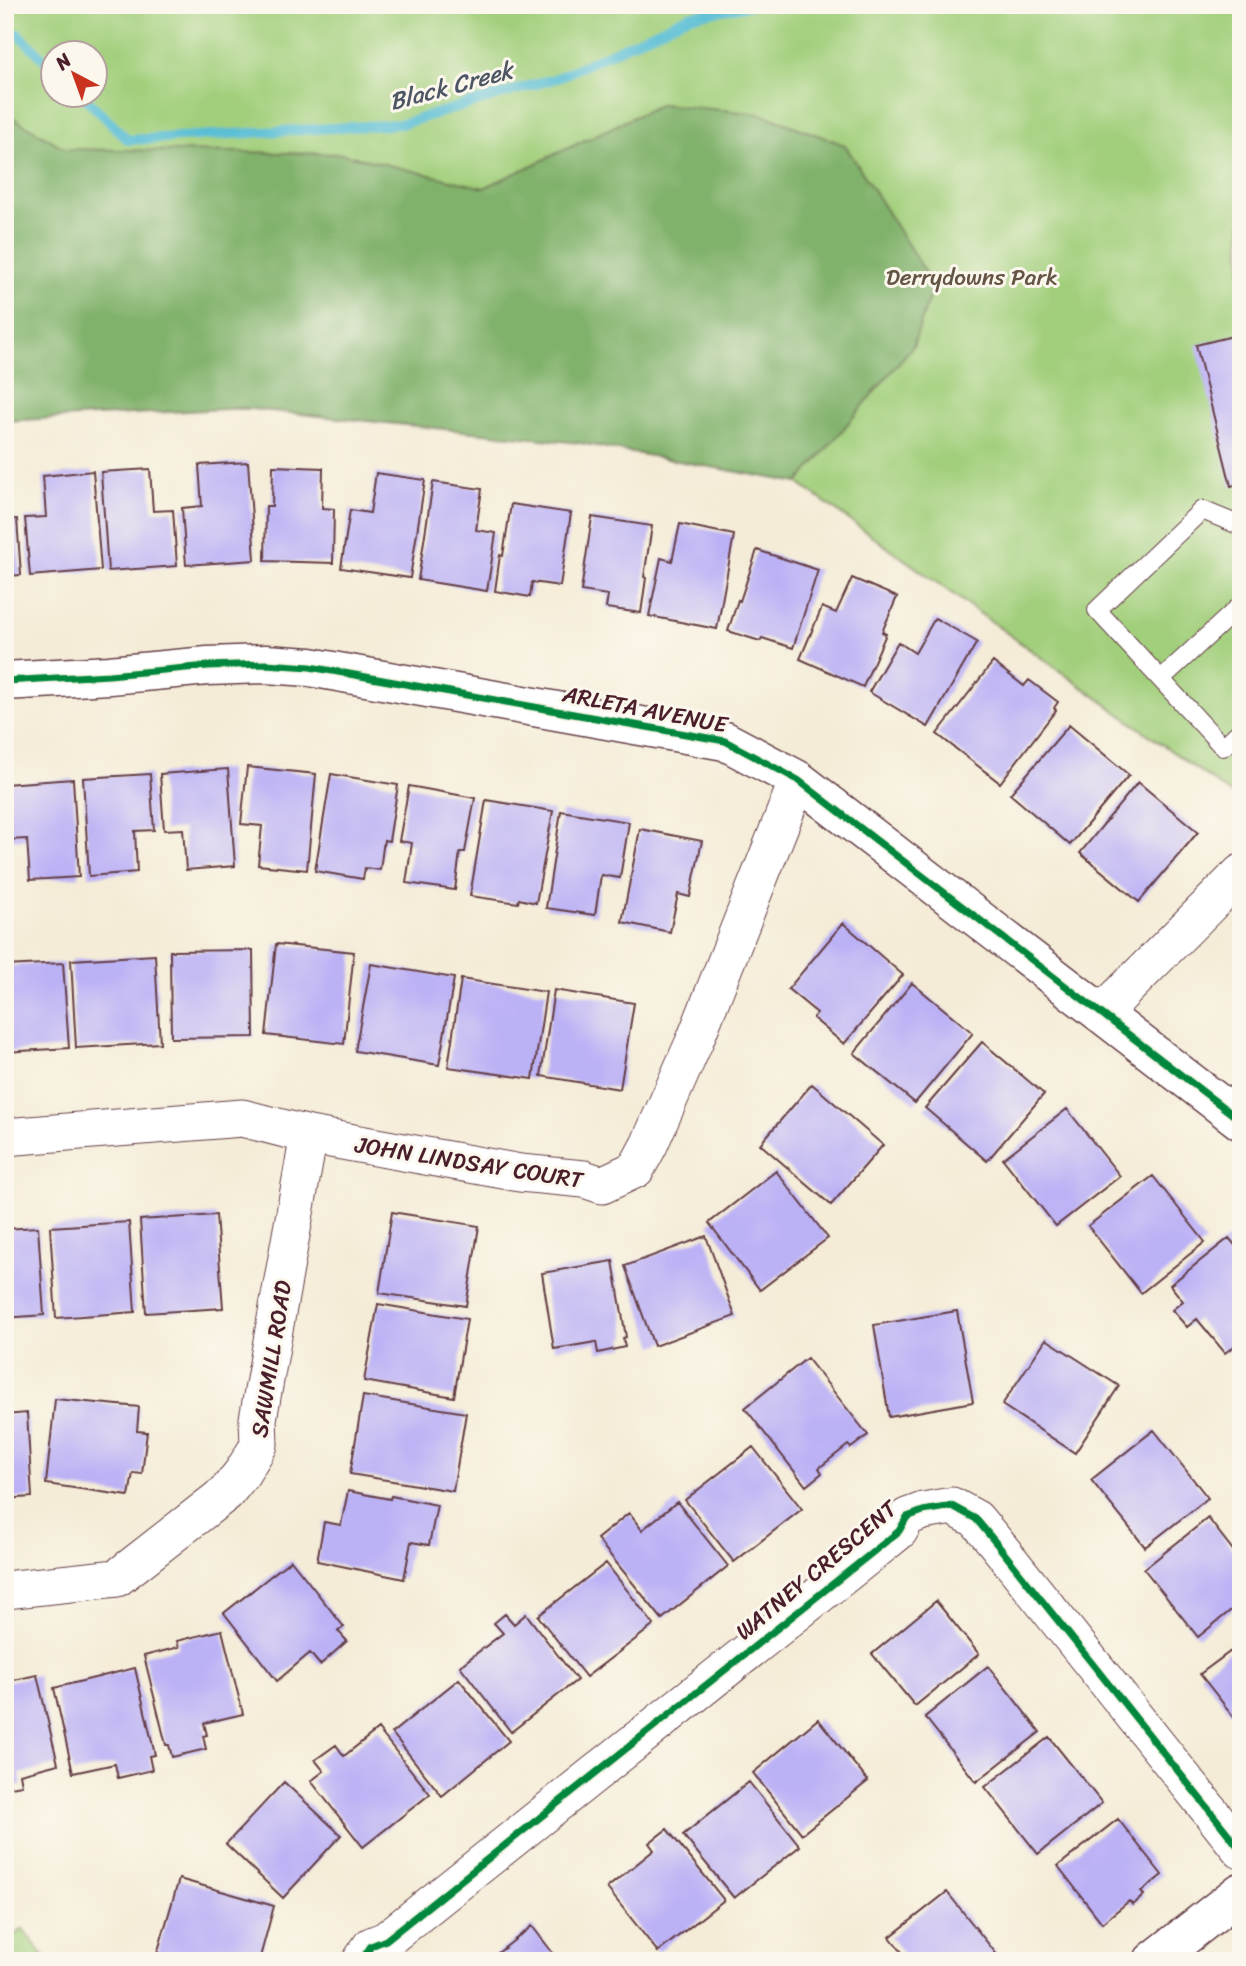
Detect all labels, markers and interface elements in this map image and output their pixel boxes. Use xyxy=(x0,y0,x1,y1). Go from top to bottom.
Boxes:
north arrow xyxy=(38,38,108,108)
text: N xyxy=(47,44,80,79)
water label: Black Creek xyxy=(384,49,521,123)
park label: Derrydowns Park xyxy=(886,257,1058,298)
street label: ARLETA AVENUE xyxy=(558,673,732,746)
street label: JOHN LINDSAY COURT xyxy=(351,1124,587,1201)
street label: SAWMILL ROAD xyxy=(239,1278,304,1440)
street label: WATNEY CRESCENT xyxy=(726,1489,908,1651)

